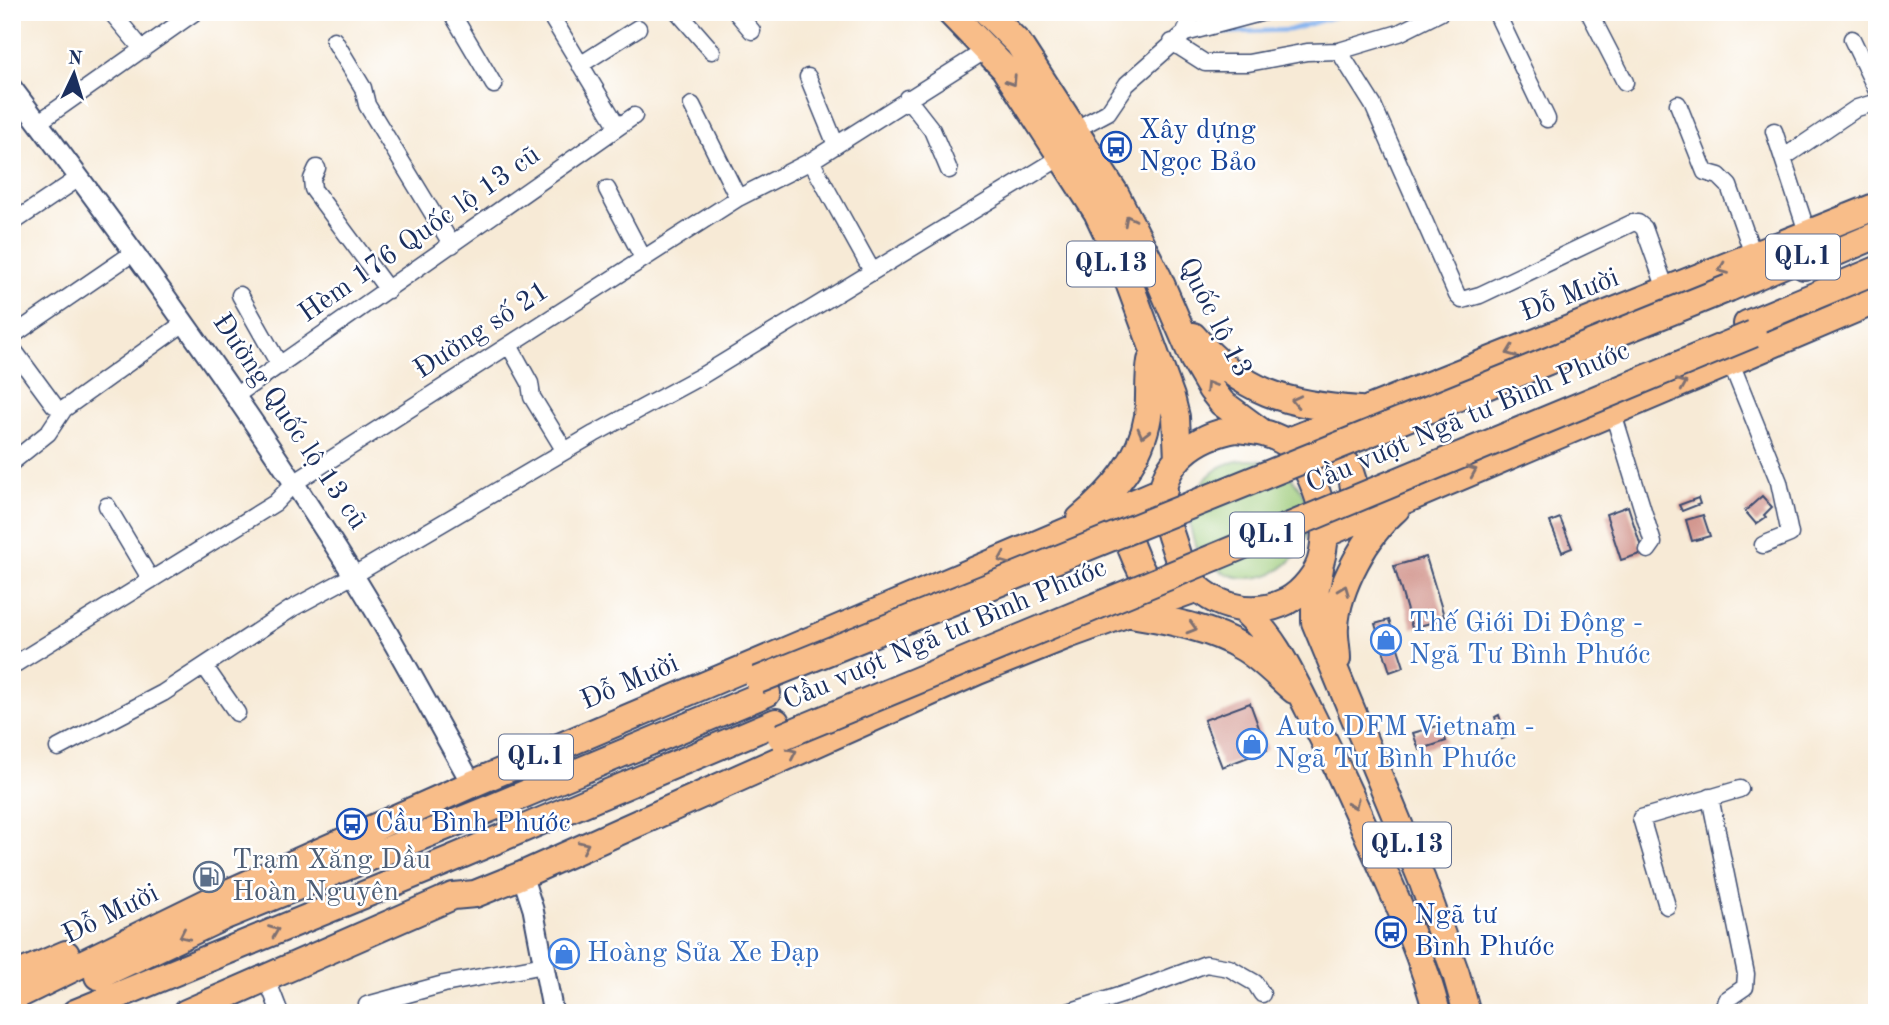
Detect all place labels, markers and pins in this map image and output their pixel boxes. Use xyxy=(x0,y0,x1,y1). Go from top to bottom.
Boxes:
place label: Xây dựng Ngọc Bảo xyxy=(1139,117,1257,177)
bus stop icon: Xây dựng Ngọc Bảo xyxy=(1099,130,1133,164)
place label: Thế Giới Di Động - Ngã Tư Bình Phước xyxy=(1409,609,1651,670)
shop icon: Thế Giới Di Động - Ngã Tư Bình Phước xyxy=(1369,623,1403,657)
place label: Auto DFM Vietnam - Ngã Tư Bình Phước xyxy=(1275,714,1535,774)
shop icon: Auto DFM Vietnam - Ngã Tư Bình Phước xyxy=(1235,727,1269,761)
bus stop icon: Cầu Bình Phước xyxy=(335,807,369,841)
place label: Cầu Bình Phước xyxy=(375,807,571,838)
place label: Trạm Xăng Dầu Hoàn Nguyên xyxy=(232,844,431,907)
fuel station icon: Trạm Xăng Dầu Hoàn Nguyên xyxy=(192,860,226,894)
place label: Ngã tư Bình Phước xyxy=(1414,902,1554,962)
bus stop icon: Ngã tư Bình Phước xyxy=(1374,915,1408,949)
shop icon: Hoàng Sửa Xe Đạp xyxy=(547,937,581,971)
place label: Hoàng Sửa Xe Đạp xyxy=(587,940,820,968)

